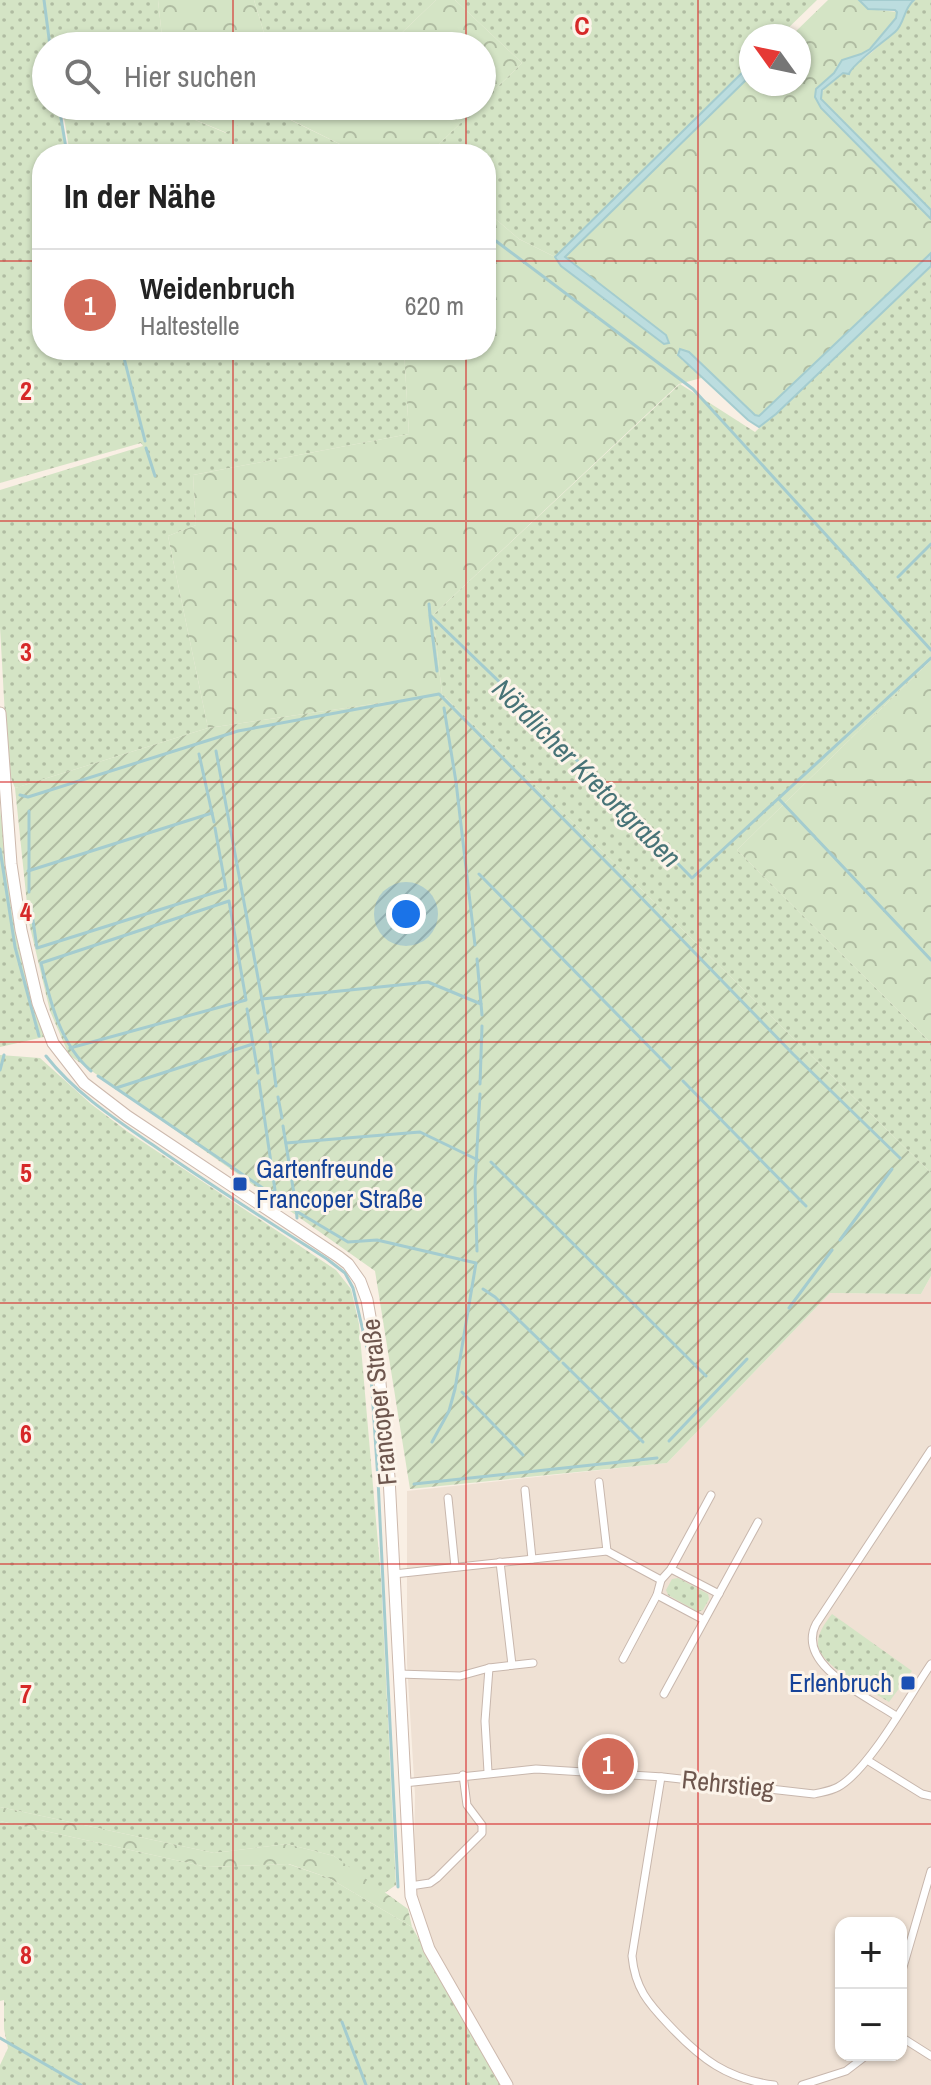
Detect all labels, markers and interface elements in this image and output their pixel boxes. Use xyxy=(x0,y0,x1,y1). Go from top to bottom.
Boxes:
text: C xyxy=(574,8,590,43)
north arrow xyxy=(739,24,811,96)
search box xyxy=(32,32,496,120)
icon: search xyxy=(60,54,104,98)
text: Hier suchen xyxy=(124,56,257,96)
text: In der Nähe xyxy=(64,173,216,219)
text: Weidenbruch xyxy=(140,268,295,308)
text: 1 xyxy=(84,288,96,323)
text: 620 m xyxy=(405,288,464,323)
text: Haltestelle xyxy=(140,308,240,343)
text: 2 xyxy=(20,373,32,408)
text: 3 xyxy=(20,634,32,669)
water label: Nördlicher Kretortgraben xyxy=(484,670,690,876)
text: 4 xyxy=(20,894,32,929)
your location xyxy=(386,894,426,934)
place label: Gartenfreunde Francoper Straße xyxy=(256,1151,423,1216)
text: 5 xyxy=(20,1155,32,1190)
marker: Gartenfreunde Francoper Straße xyxy=(231,1175,249,1193)
street label: Francoper Straße xyxy=(352,1317,405,1487)
text: 6 xyxy=(20,1416,32,1451)
place label: Erlenbruch xyxy=(789,1665,892,1700)
marker: Erlenbruch xyxy=(899,1674,917,1692)
text: 7 xyxy=(20,1676,32,1711)
pin: 1 xyxy=(582,1734,634,1794)
street label: Rehrstieg xyxy=(680,1761,776,1806)
map controls xyxy=(835,1917,907,2061)
button: + xyxy=(835,1917,907,1989)
text: 8 xyxy=(20,1937,32,1972)
button: − xyxy=(835,1989,907,2061)

